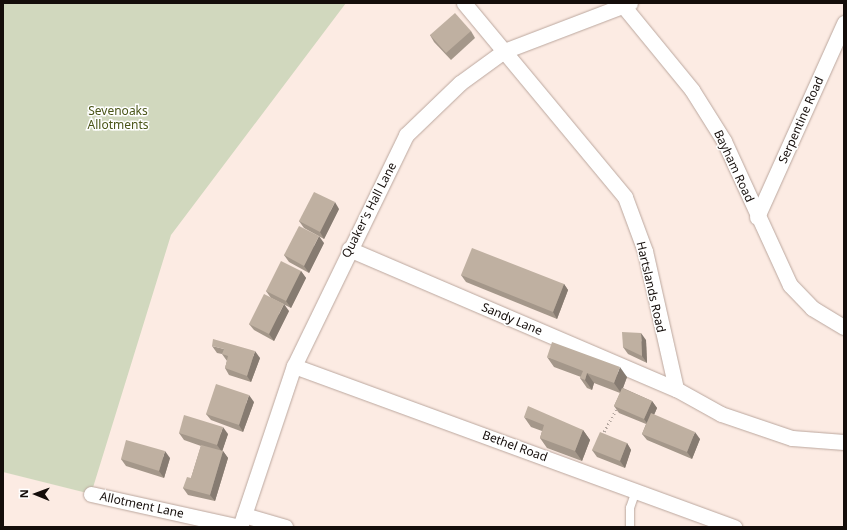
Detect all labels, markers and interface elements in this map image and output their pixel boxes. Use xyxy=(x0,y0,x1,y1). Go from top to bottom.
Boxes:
street label: Serpentine Road xyxy=(775,74,827,166)
park label: Sevenoaks Allotments xyxy=(88,104,148,132)
street label: Bayham Road xyxy=(711,128,757,204)
street label: Quaker's Hall Lane xyxy=(339,160,399,260)
street label: Hartslands Road xyxy=(634,240,668,334)
street label: Sandy Lane xyxy=(479,300,545,338)
street label: Bethel Road xyxy=(481,428,549,464)
north arrow xyxy=(16,474,56,514)
text: N xyxy=(16,489,31,498)
street label: Allotment Lane xyxy=(99,489,185,521)

